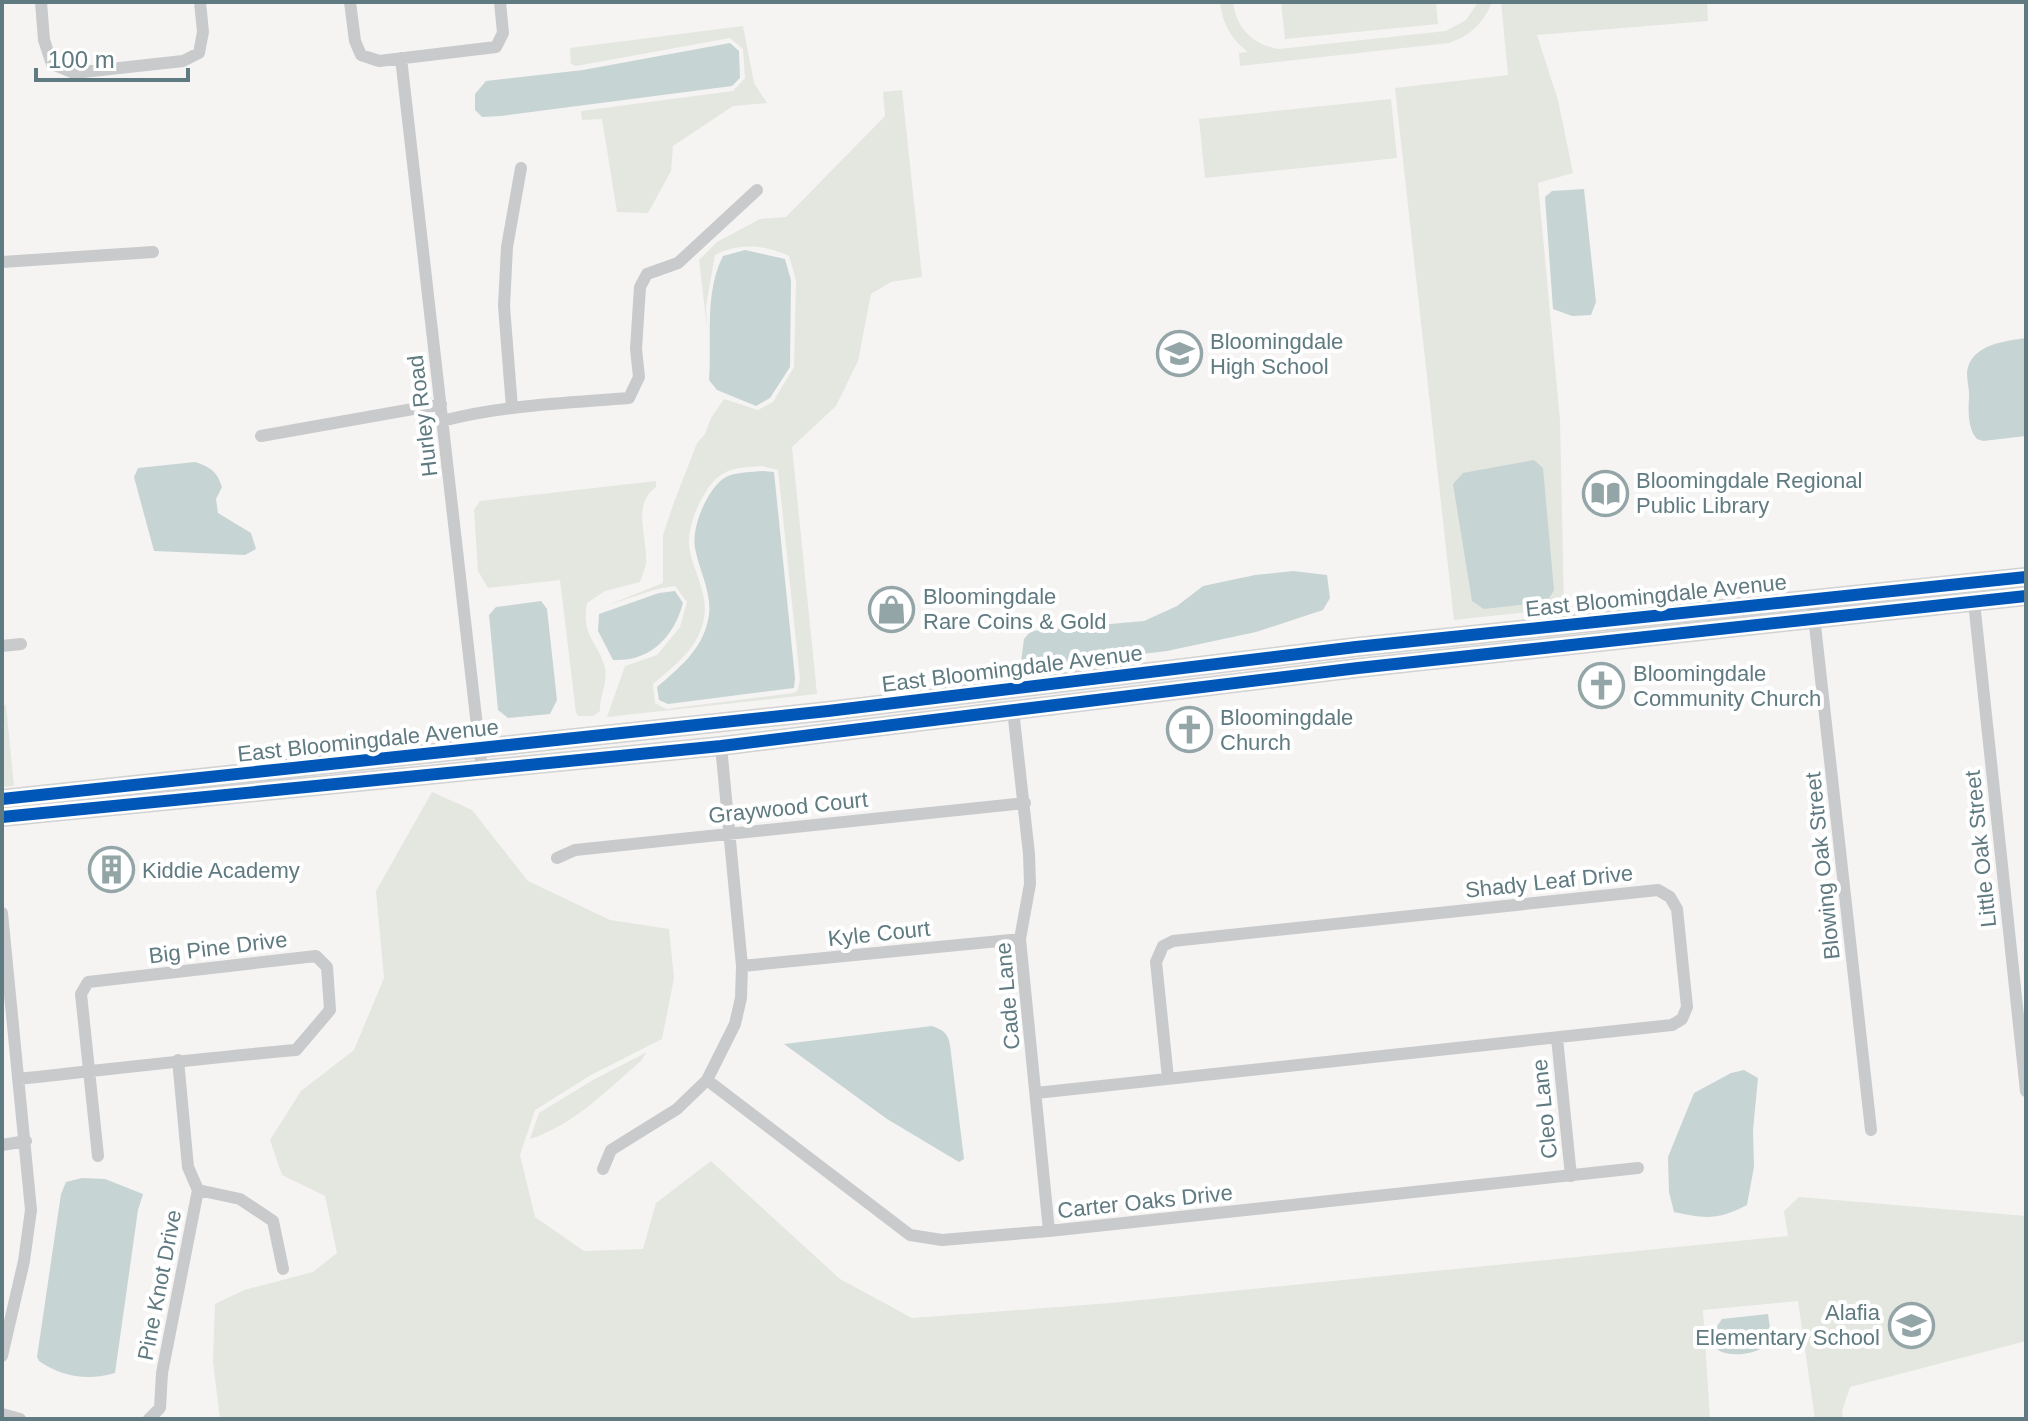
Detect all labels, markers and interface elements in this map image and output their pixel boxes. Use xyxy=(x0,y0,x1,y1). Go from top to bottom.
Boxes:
scale bar xyxy=(36,32,188,82)
text: 100 m xyxy=(48,46,115,73)
place label: Bloomingdale High School xyxy=(1210,329,1343,379)
school or university icon: Bloomingdale High School xyxy=(1155,330,1203,378)
street label: Hurley Road xyxy=(403,354,442,478)
place label: Bloomingdale Regional Public Library xyxy=(1636,468,1862,518)
library icon: Bloomingdale Regional Public Library xyxy=(1581,469,1629,517)
street label: East Bloomingdale Avenue xyxy=(1524,569,1788,622)
place label: Bloomingdale Rare Coins & Gold xyxy=(923,584,1106,634)
shop icon: Bloomingdale Rare Coins & Gold xyxy=(868,585,916,633)
street label: East Bloomingdale Avenue xyxy=(880,640,1144,697)
place label: Bloomingdale Community Church xyxy=(1633,661,1821,711)
church icon: Bloomingdale Community Church xyxy=(1578,662,1626,710)
place label: Bloomingdale Church xyxy=(1220,705,1353,755)
church icon: Bloomingdale Church xyxy=(1165,706,1213,754)
street label: East Bloomingdale Avenue xyxy=(236,714,500,767)
street label: Little Oak Street xyxy=(1960,769,2001,929)
street label: Blowing Oak Street xyxy=(1800,771,1845,961)
street label: Graywood Court xyxy=(707,787,869,828)
building icon: Kiddie Academy xyxy=(87,846,135,894)
place label: Kiddie Academy xyxy=(142,858,300,883)
street label: Shady Leaf Drive xyxy=(1464,860,1634,903)
street label: Kyle Court xyxy=(827,916,931,951)
street label: Big Pine Drive xyxy=(147,927,289,968)
street label: Cade Lane xyxy=(990,941,1025,1051)
street label: Cleo Lane xyxy=(1527,1058,1562,1160)
street label: Carter Oaks Drive xyxy=(1056,1180,1234,1223)
street label: Pine Knot Drive xyxy=(133,1208,186,1363)
place label: Alafia Elementary School xyxy=(1695,1300,1881,1350)
school or university icon: Alafia Elementary School xyxy=(1887,1301,1935,1349)

